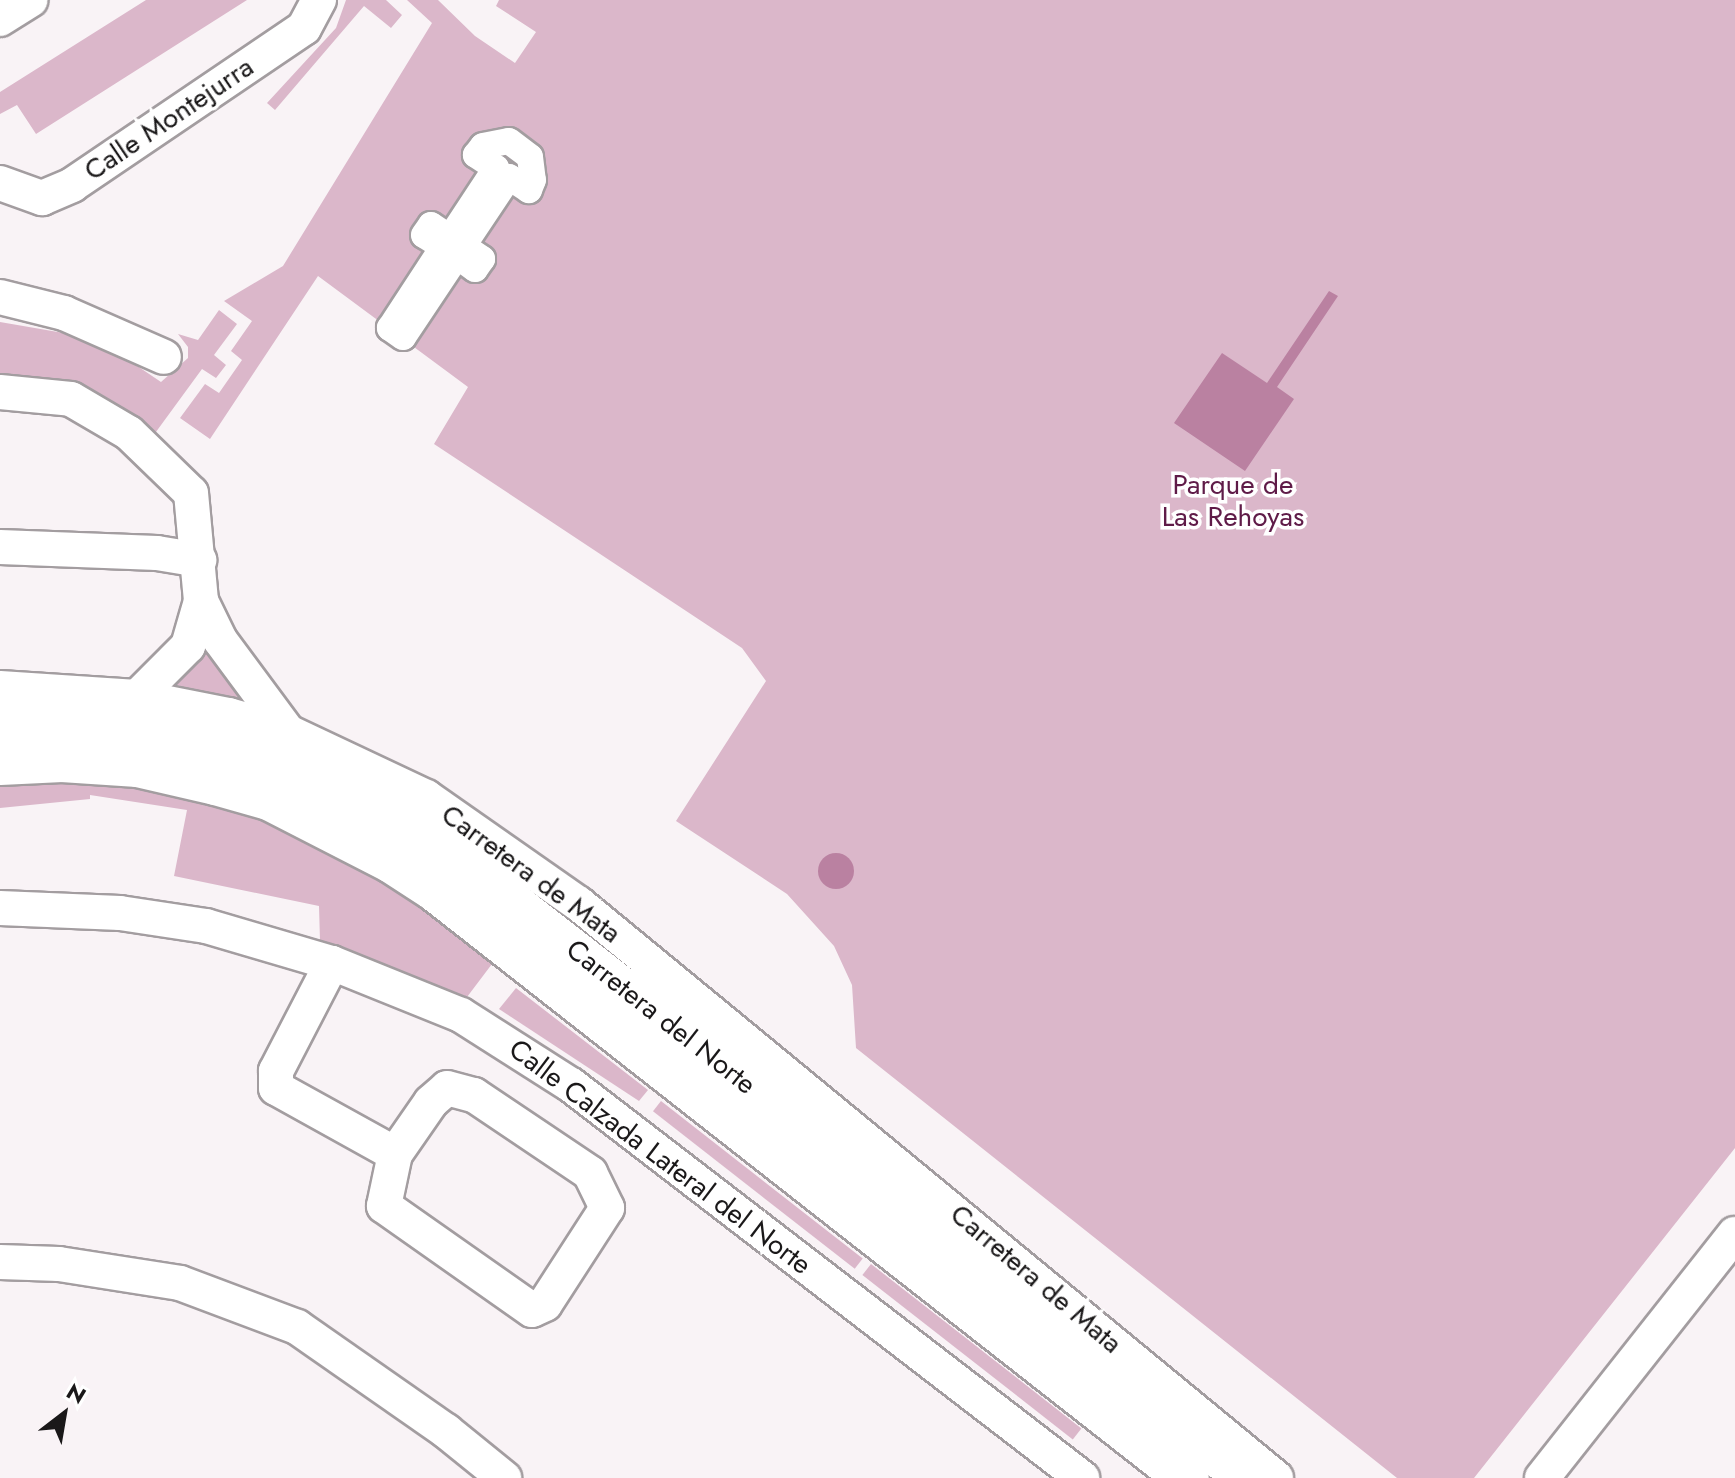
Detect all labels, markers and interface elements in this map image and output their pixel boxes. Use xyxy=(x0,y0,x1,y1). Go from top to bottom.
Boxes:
street label: Calle Montejurra xyxy=(78,50,260,188)
park label: Parque de Las Rehoyas xyxy=(1162,468,1304,534)
street label: Carretera de Mata xyxy=(435,798,627,950)
street label: Carretera del Norte xyxy=(559,933,763,1101)
street label: Calle Calzada Lateral del Norte xyxy=(502,1032,818,1282)
street label: Carretera de Mata xyxy=(943,1197,1129,1361)
north arrow xyxy=(24,1374,104,1454)
text: N xyxy=(61,1375,92,1412)

